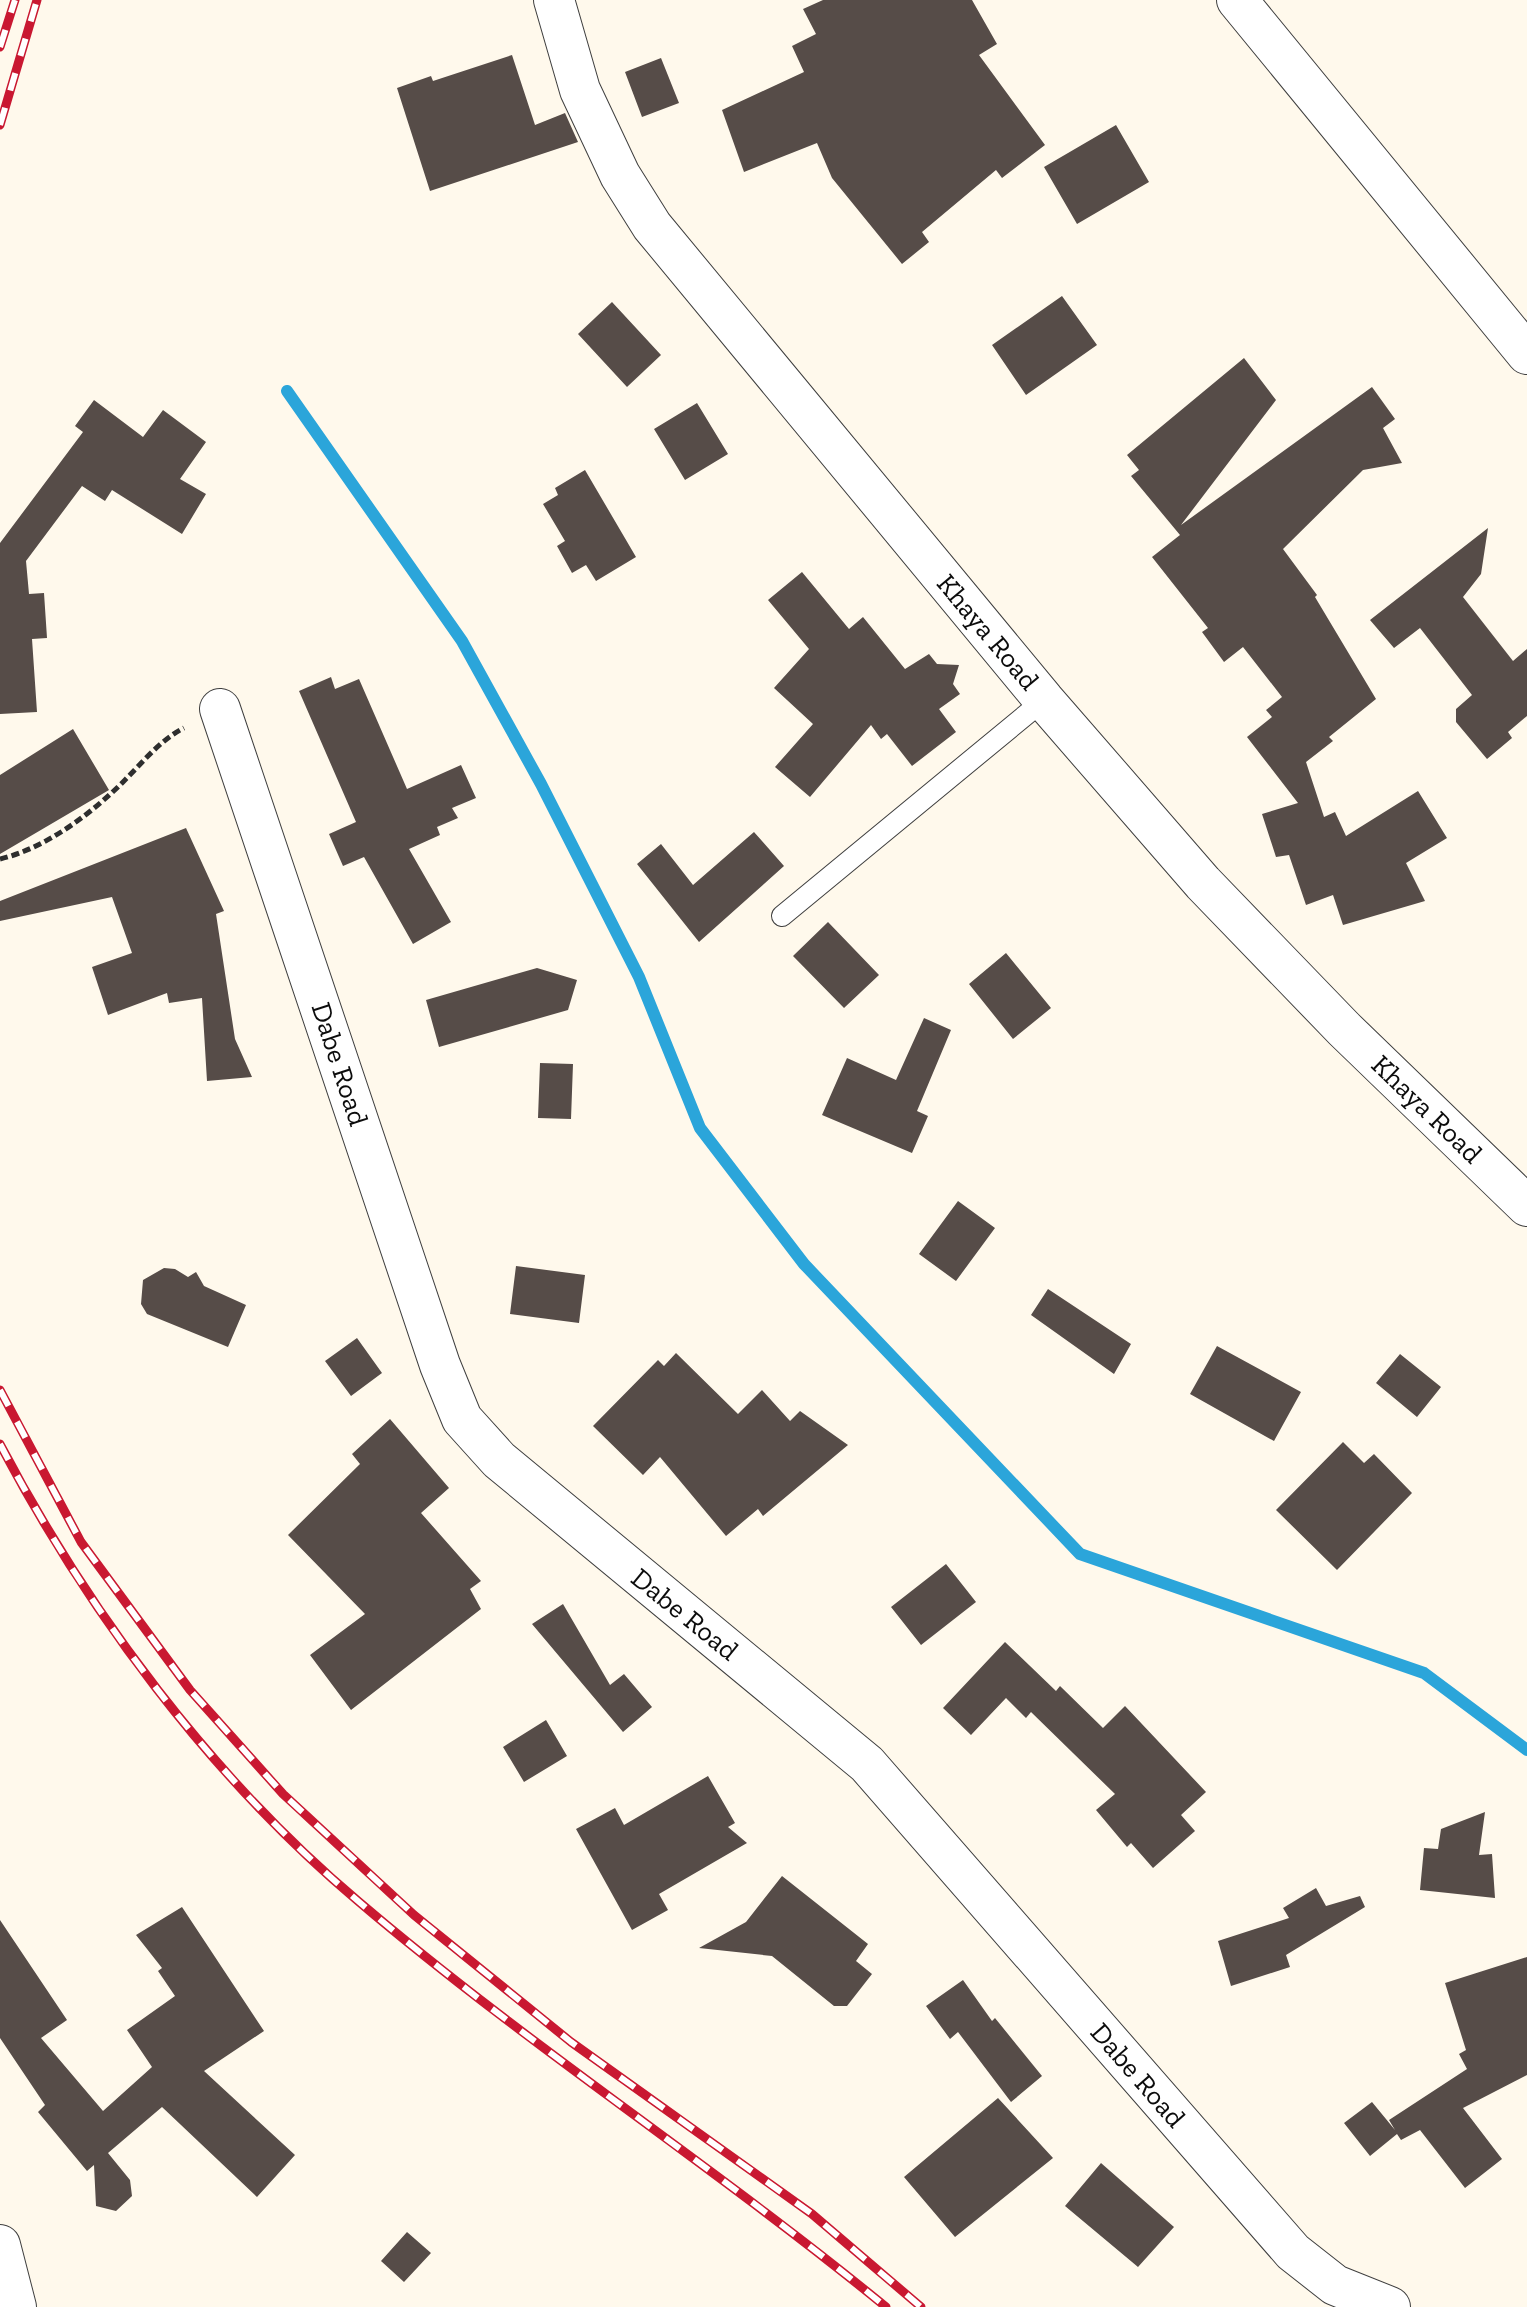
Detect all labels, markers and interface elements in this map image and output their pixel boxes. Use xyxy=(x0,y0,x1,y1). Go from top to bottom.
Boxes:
street label: Khaya Road xyxy=(930,567,1046,697)
street label: Dabe Road xyxy=(305,998,375,1130)
street label: Khaya Road xyxy=(1365,1048,1489,1170)
street label: Dabe Road xyxy=(625,1561,745,1667)
street label: Dabe Road xyxy=(1084,2016,1192,2134)

